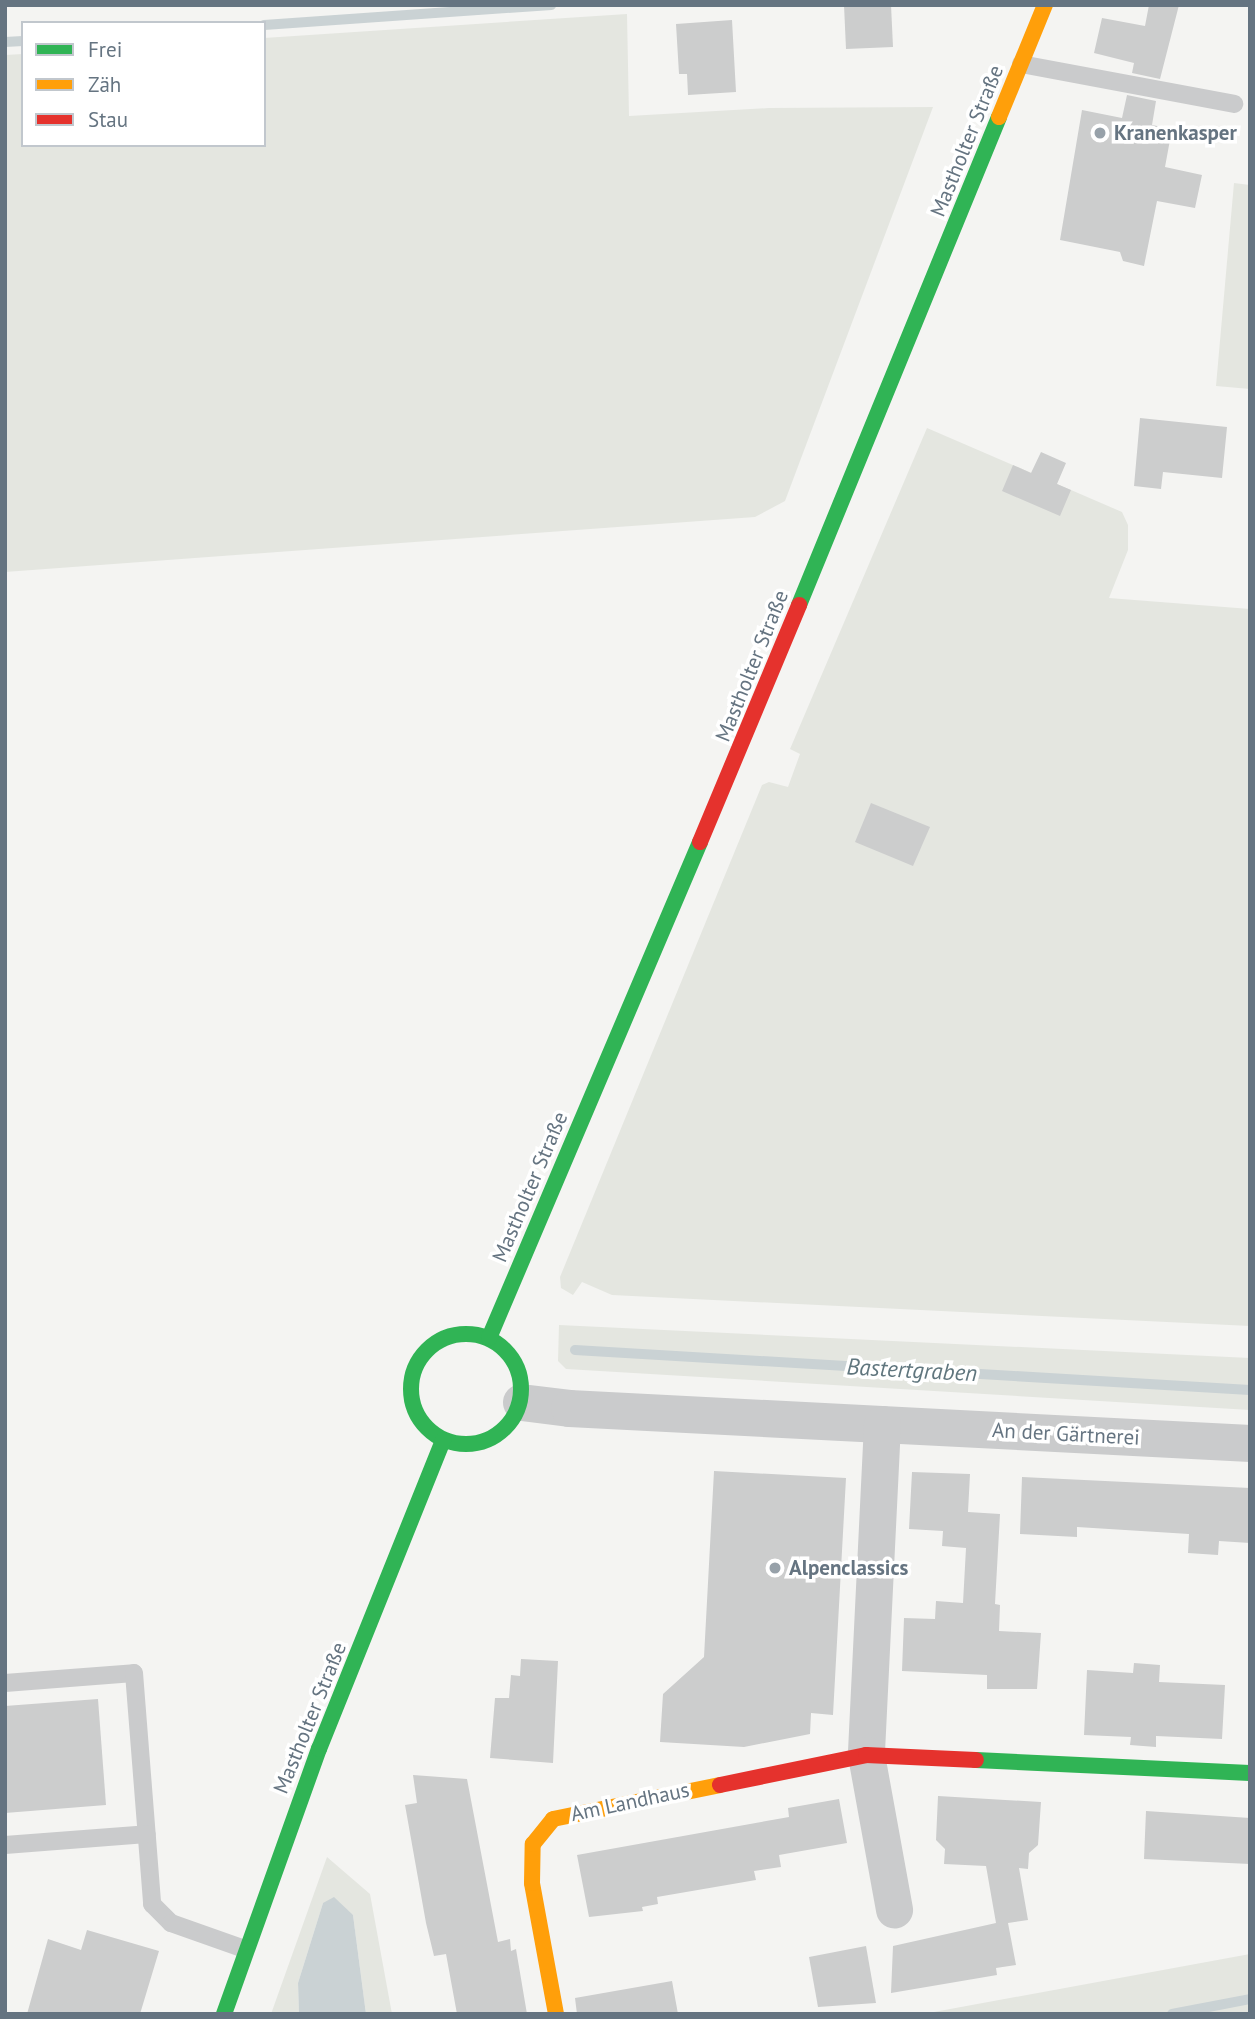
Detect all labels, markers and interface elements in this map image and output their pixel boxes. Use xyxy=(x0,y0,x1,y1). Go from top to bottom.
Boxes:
legend xyxy=(21,21,266,147)
text: Frei xyxy=(88,36,122,63)
street label: Mastholter Straße xyxy=(925,62,1009,220)
text: Zäh xyxy=(88,71,121,98)
text: Stau xyxy=(88,106,128,133)
place label: Kranenkasper xyxy=(1114,120,1237,146)
marker: Kranenkasper xyxy=(1092,125,1108,141)
street label: Mastholter Straße xyxy=(710,587,794,745)
street label: Mastholter Straße xyxy=(487,1108,573,1266)
water label: Bastertgraben xyxy=(846,1353,978,1387)
street label: An der Gärtnerei xyxy=(992,1418,1140,1450)
place label: Alpenclassics xyxy=(789,1555,908,1581)
marker: Alpenclassics xyxy=(767,1560,783,1576)
street label: Mastholter Straße xyxy=(268,1639,352,1797)
street label: Am Landhaus xyxy=(568,1777,692,1827)

